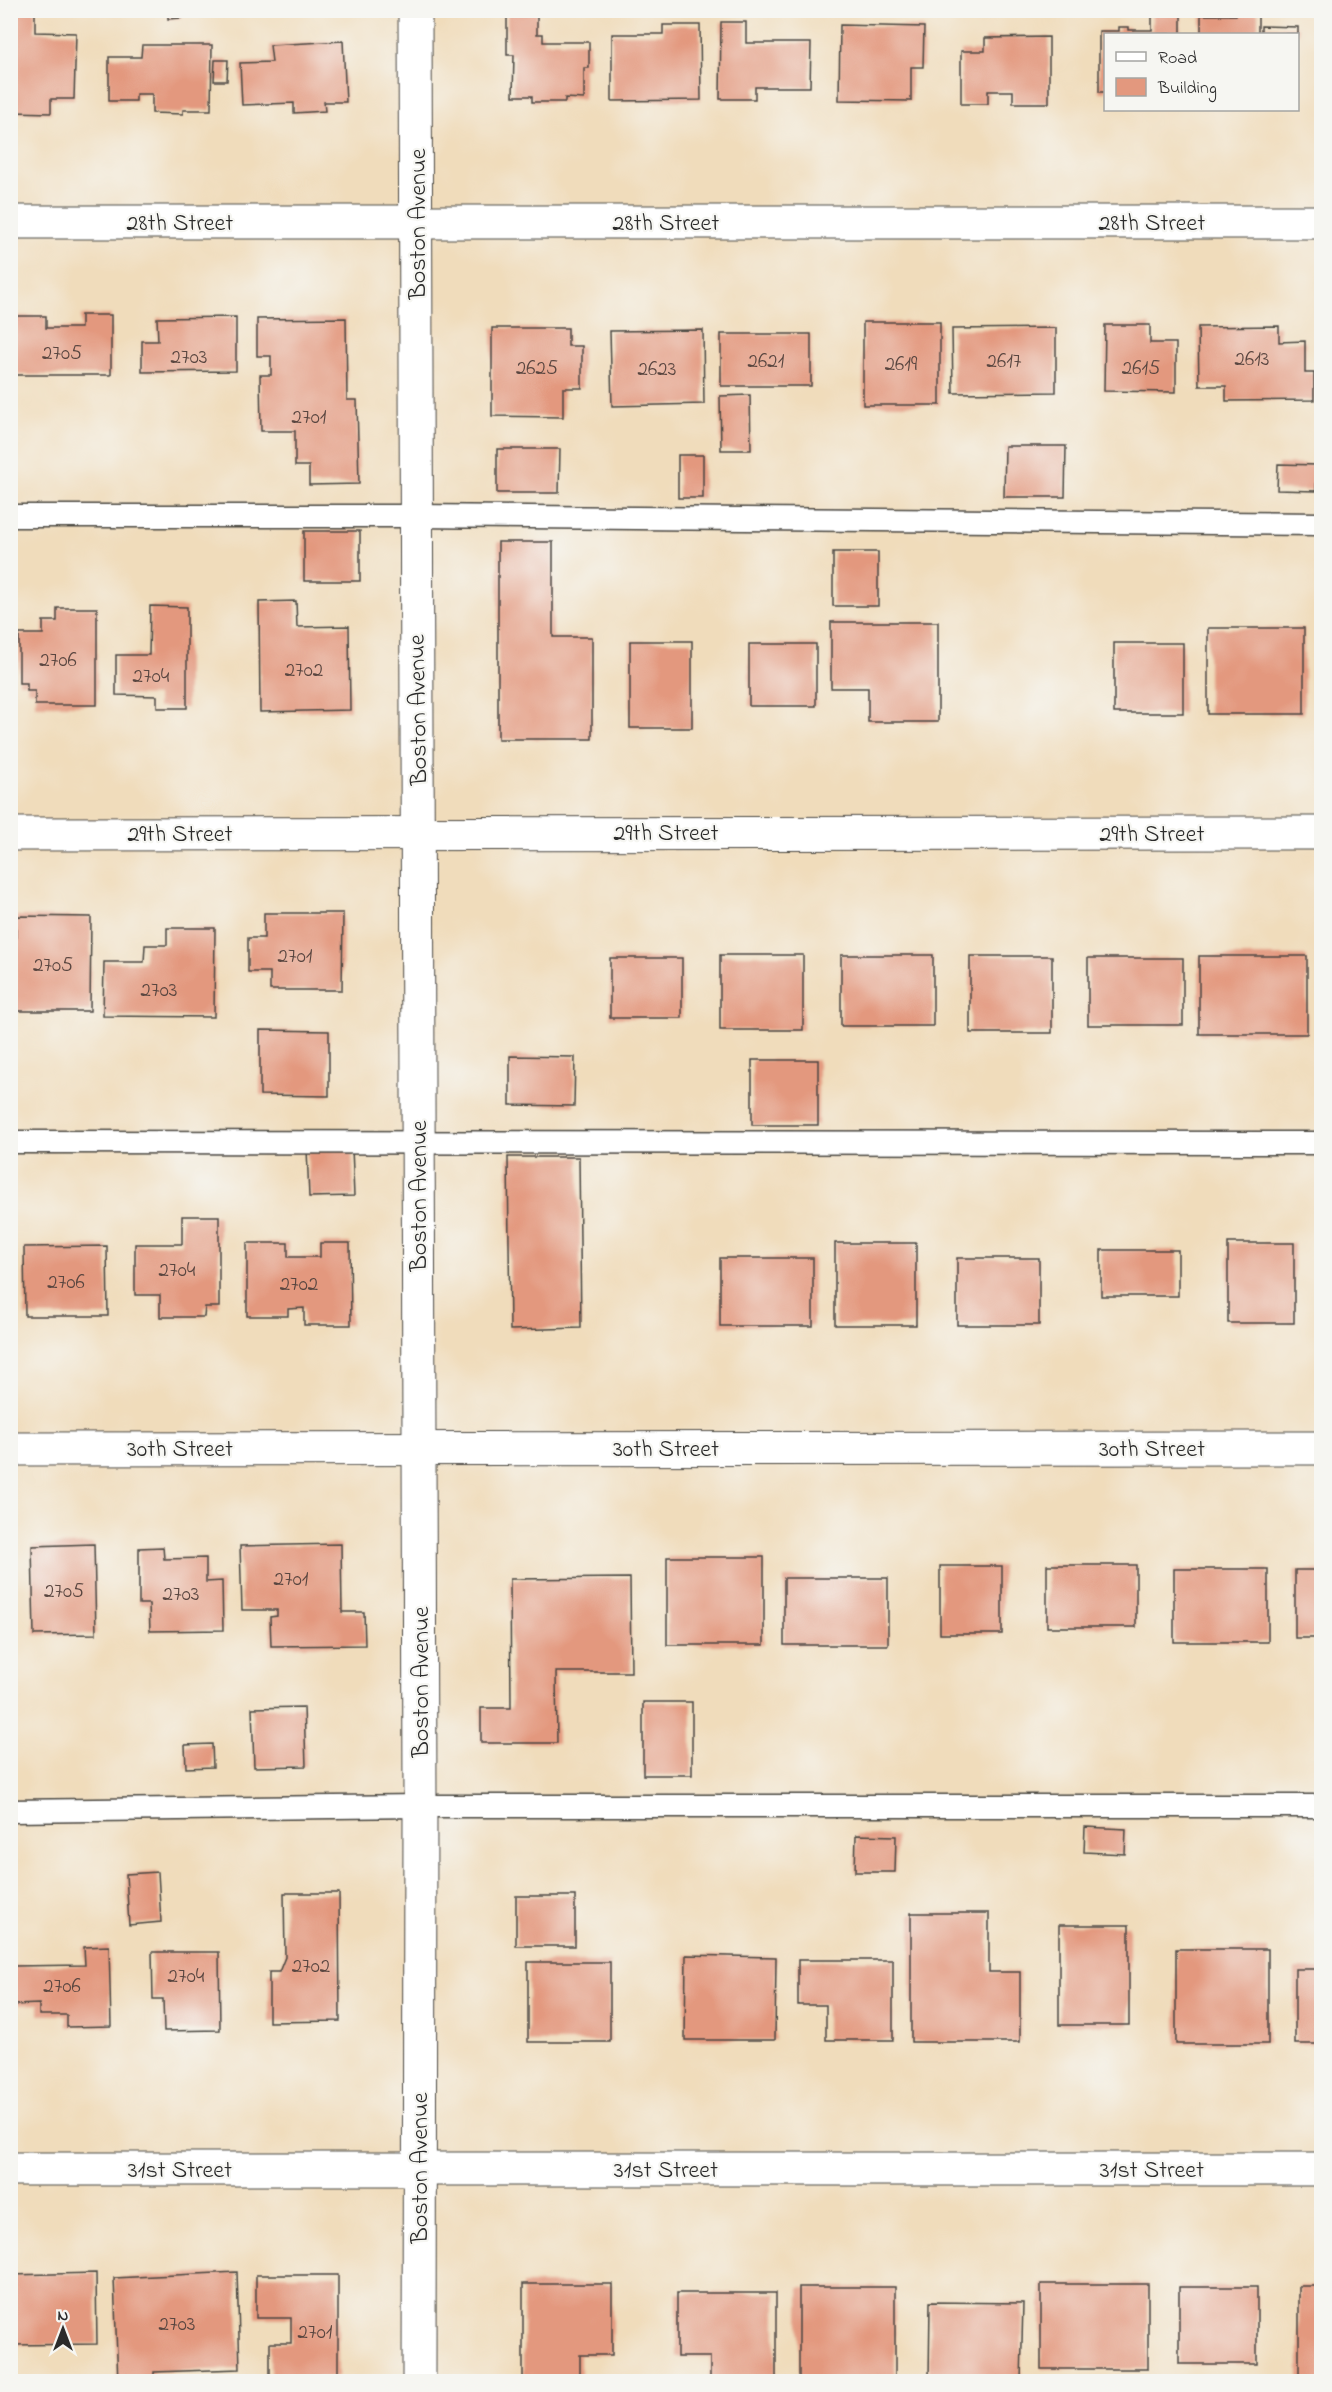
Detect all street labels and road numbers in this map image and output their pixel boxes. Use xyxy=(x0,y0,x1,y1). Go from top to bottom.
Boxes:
street label: Boston Avenue xyxy=(402,148,437,300)
street label: 28th Street xyxy=(127,207,233,242)
street label: 28th Street xyxy=(613,207,719,242)
street label: 28th Street xyxy=(1099,207,1205,242)
street label: Boston Avenue xyxy=(401,634,438,787)
street label: 29th Street xyxy=(613,817,719,852)
street label: 29th Street xyxy=(127,818,233,853)
street label: 29th Street xyxy=(1099,818,1205,853)
street label: Boston Avenue xyxy=(403,1120,438,1272)
street label: 30th Street xyxy=(127,1433,233,1468)
street label: 30th Street xyxy=(613,1433,719,1468)
street label: 30th Street xyxy=(1099,1433,1205,1468)
street label: Boston Avenue xyxy=(405,1606,440,1758)
street label: Boston Avenue xyxy=(404,2092,439,2244)
street label: 31st Street xyxy=(128,2154,232,2189)
street label: 31st Street xyxy=(614,2154,718,2189)
street label: 31st Street xyxy=(1100,2154,1204,2189)

